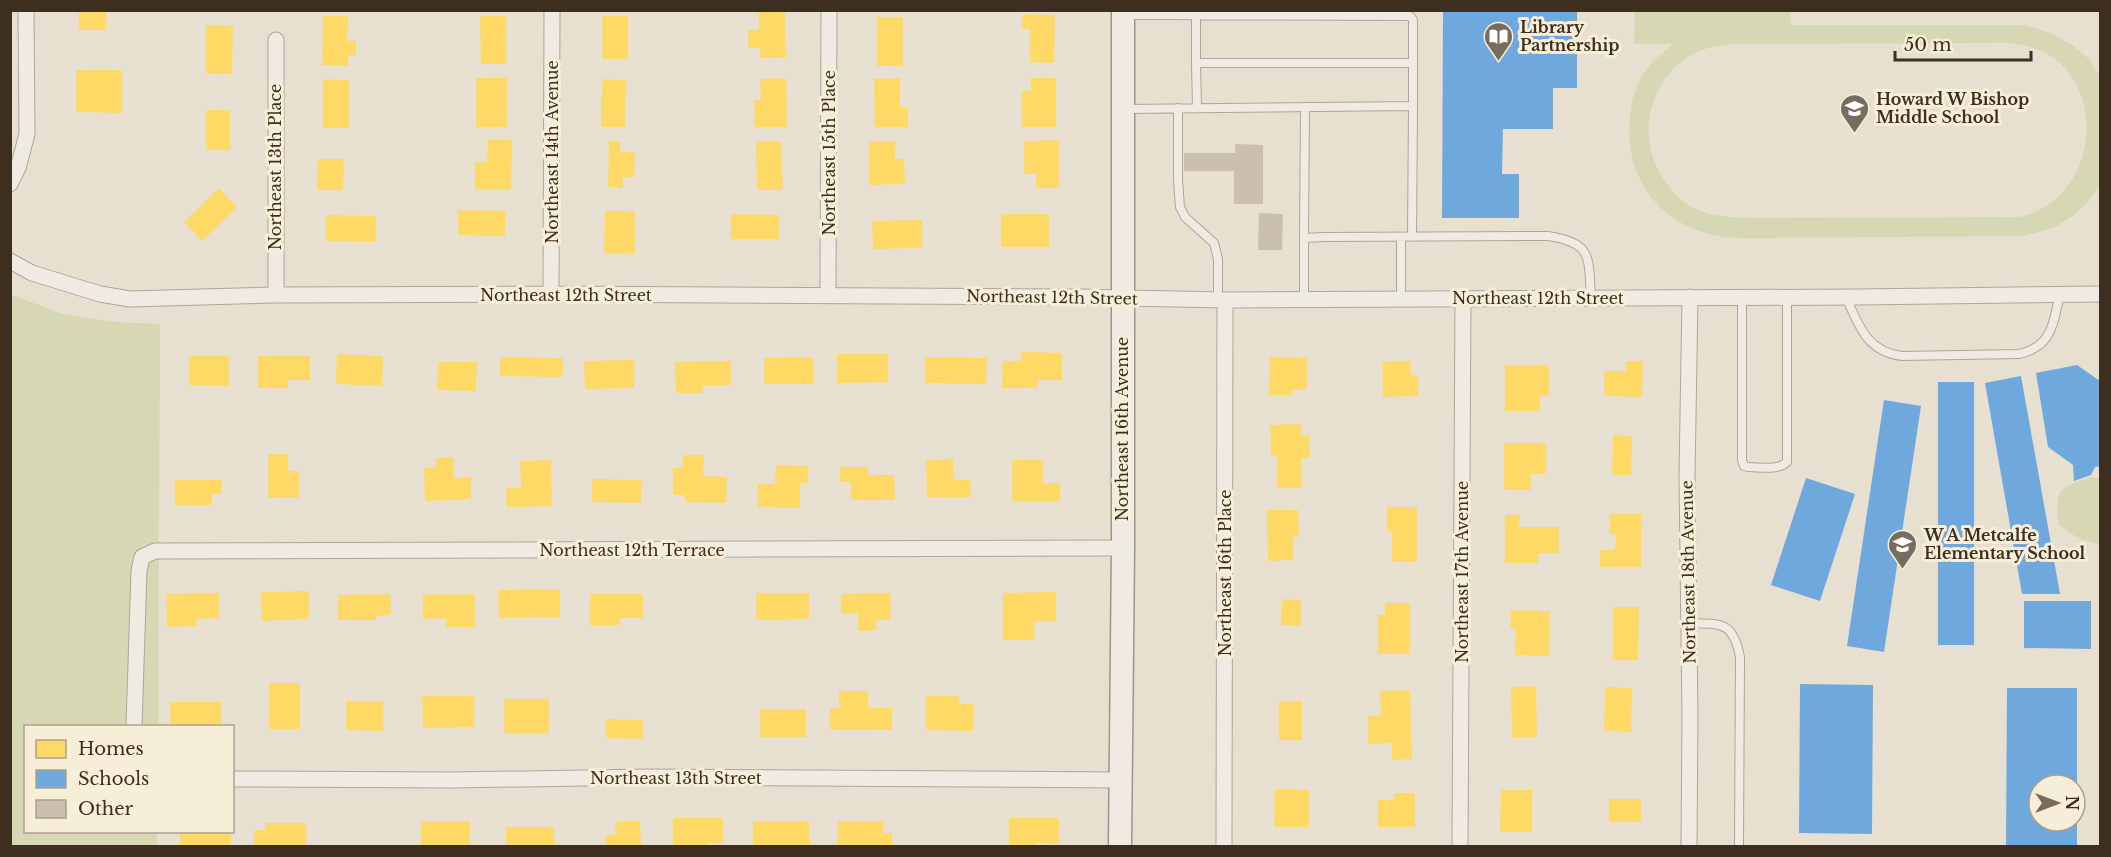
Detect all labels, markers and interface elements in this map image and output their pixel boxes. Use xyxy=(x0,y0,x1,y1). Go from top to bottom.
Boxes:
place label: Library Partnership xyxy=(1520,17,1619,55)
library icon: Library Partnership xyxy=(1483,20,1515,62)
scale bar xyxy=(1895,24,2032,62)
text: 50 m xyxy=(1904,34,1952,56)
street label: Northeast 14th Avenue xyxy=(542,60,562,244)
street label: Northeast 15th Place xyxy=(819,70,839,236)
street label: Northeast 13th Place xyxy=(265,84,285,250)
place label: Howard W Bishop Middle School xyxy=(1876,89,2029,127)
school or university icon: Howard W Bishop Middle School xyxy=(1839,92,1871,134)
street label: Northeast 12th Street xyxy=(480,285,652,305)
street label: Northeast 12th Street xyxy=(966,286,1138,308)
street label: Northeast 12th Street xyxy=(1452,288,1624,308)
street label: Northeast 16th Avenue xyxy=(1112,337,1132,521)
street label: Northeast 18th Avenue xyxy=(1676,480,1700,664)
street label: Northeast 17th Avenue xyxy=(1452,481,1472,663)
street label: Northeast 16th Place xyxy=(1215,490,1235,656)
place label: W A Metcalfe Elementary School xyxy=(1923,525,2086,563)
school or university icon: W A Metcalfe Elementary School xyxy=(1887,528,1919,570)
street label: Northeast 12th Terrace xyxy=(539,540,725,560)
legend xyxy=(24,725,234,833)
text: Homes xyxy=(78,738,144,760)
text: Schools xyxy=(78,768,149,790)
street label: Northeast 13th Street xyxy=(590,768,762,788)
north arrow xyxy=(2027,773,2087,833)
text: N xyxy=(2062,795,2082,811)
text: Other xyxy=(78,798,134,820)

